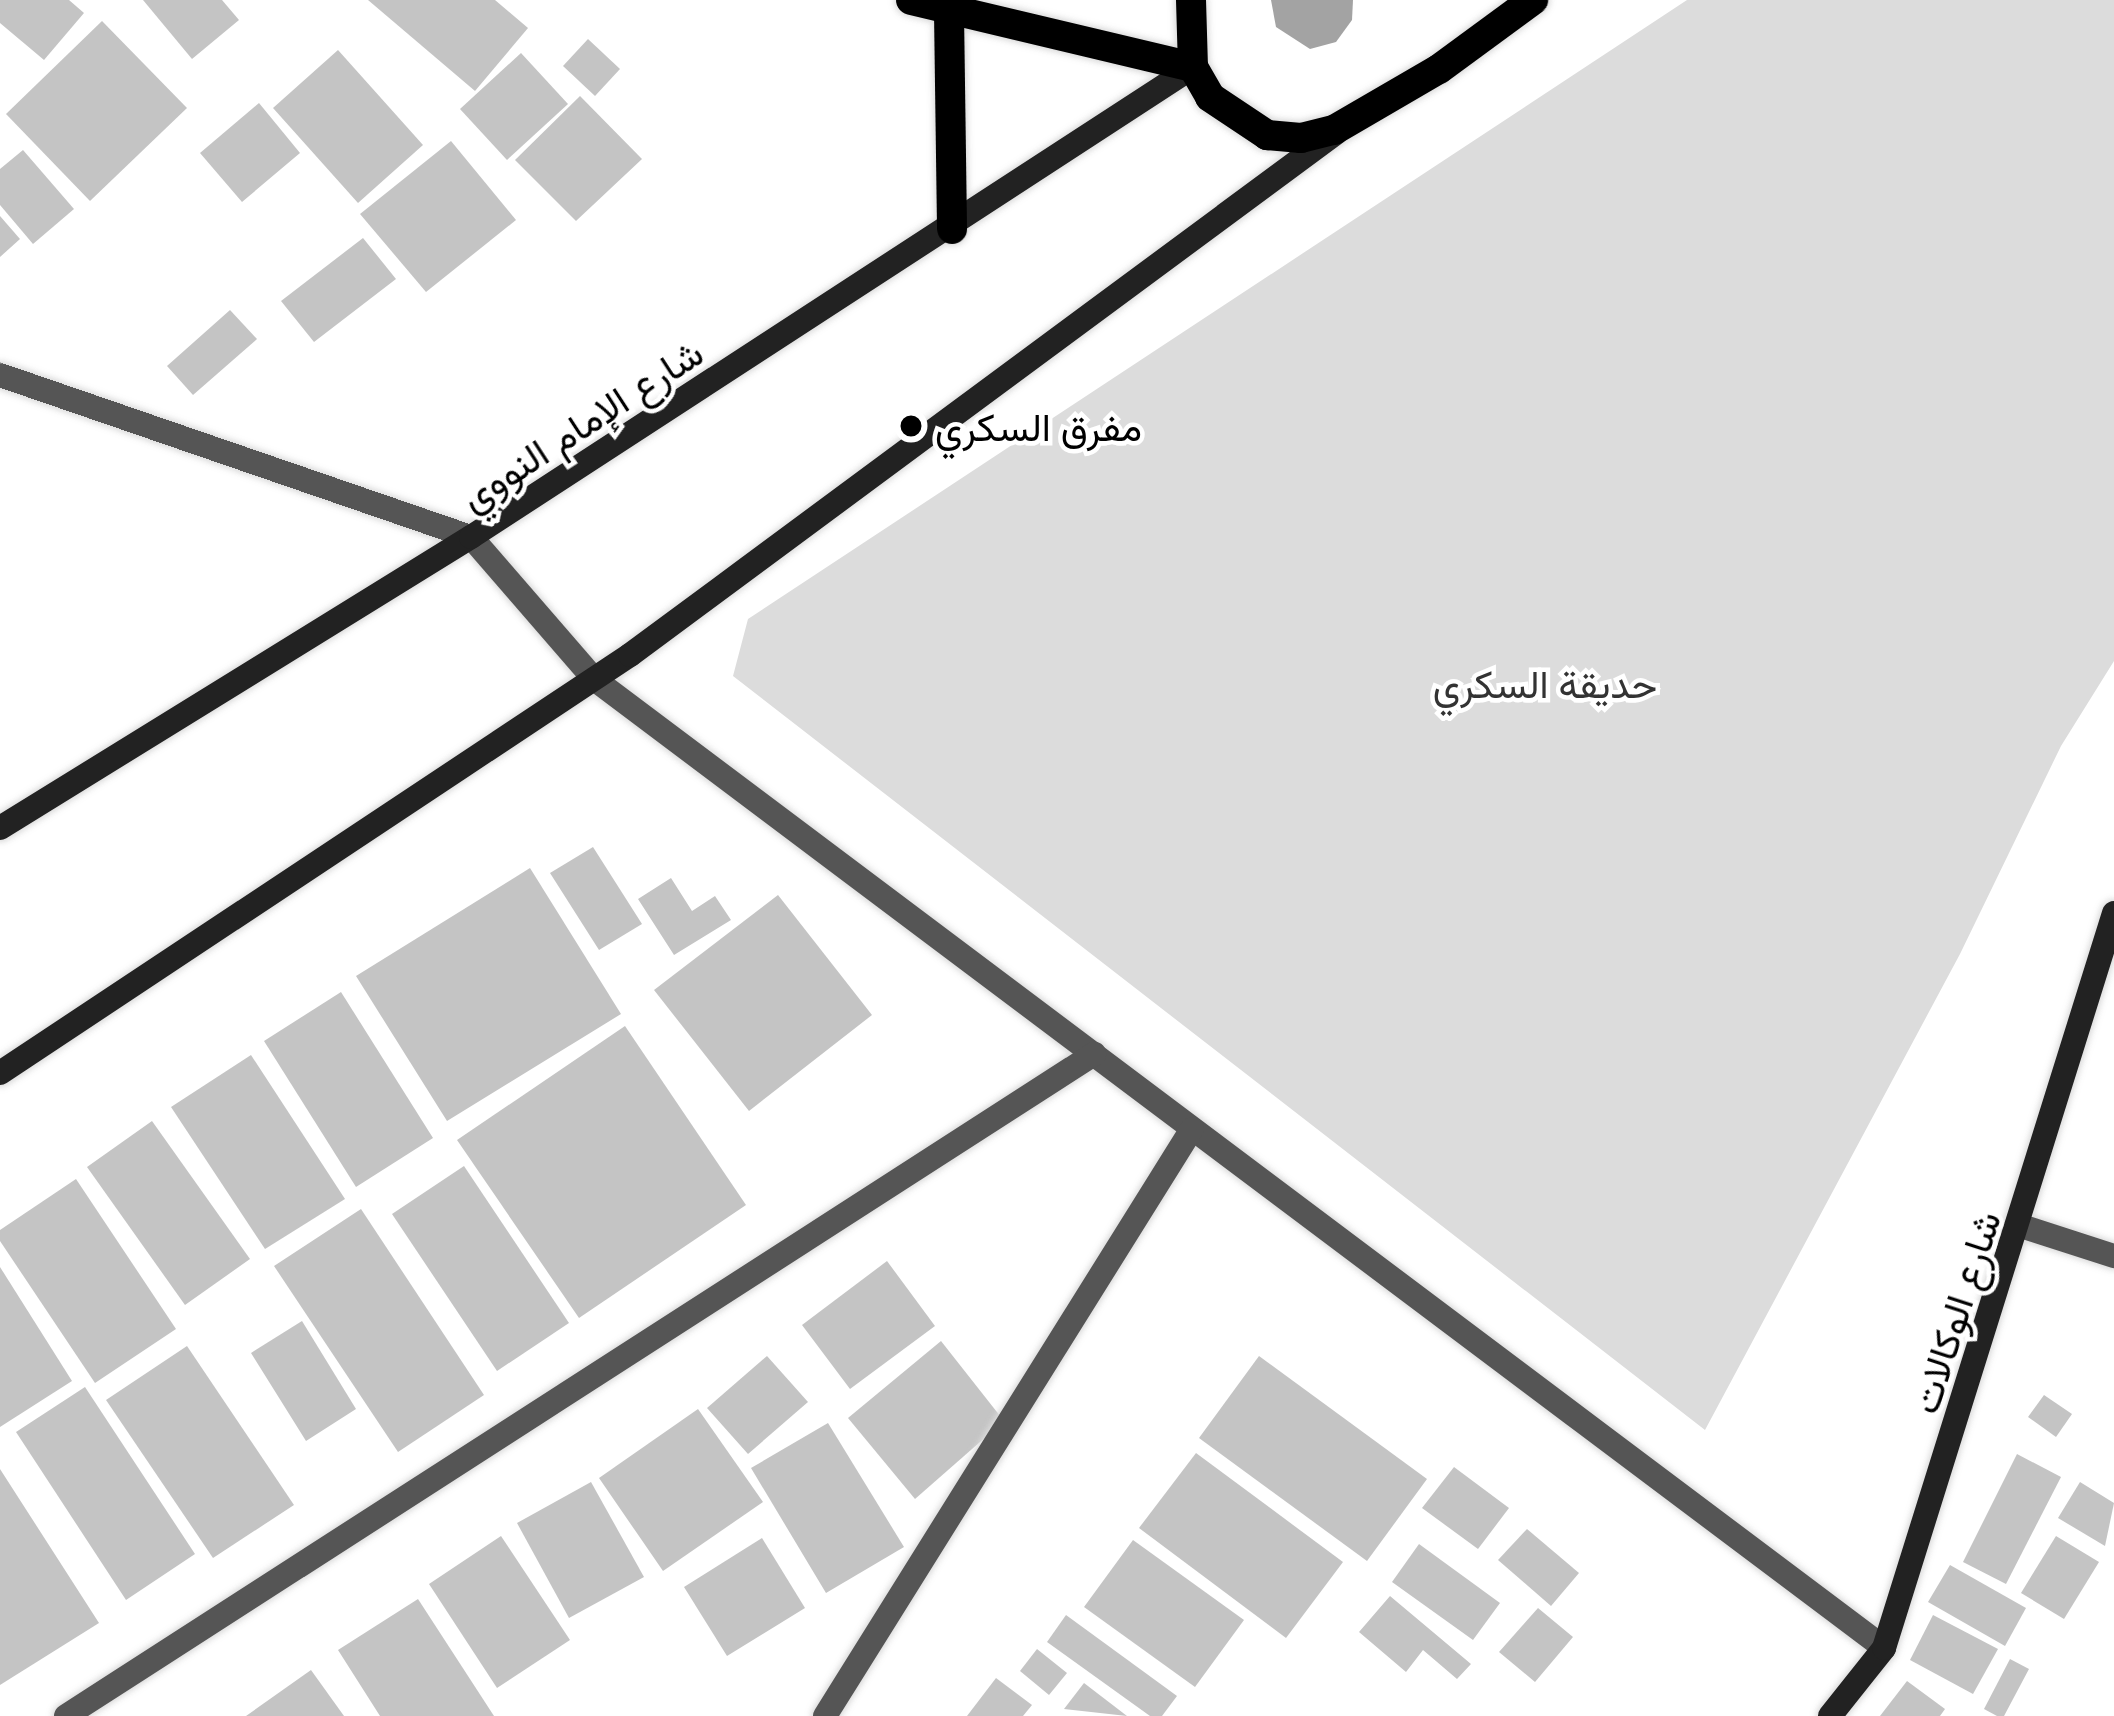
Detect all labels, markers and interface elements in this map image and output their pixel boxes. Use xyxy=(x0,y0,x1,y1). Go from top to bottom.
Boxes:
street label: شارع الإمام النووي xyxy=(451,328,711,520)
place label: مفرق السكري xyxy=(935,403,1142,449)
marker: مفرق السكري xyxy=(898,413,924,439)
park label: حديقة السكري xyxy=(1433,660,1657,706)
street label: شارع الوكالات xyxy=(1900,1205,2010,1419)

